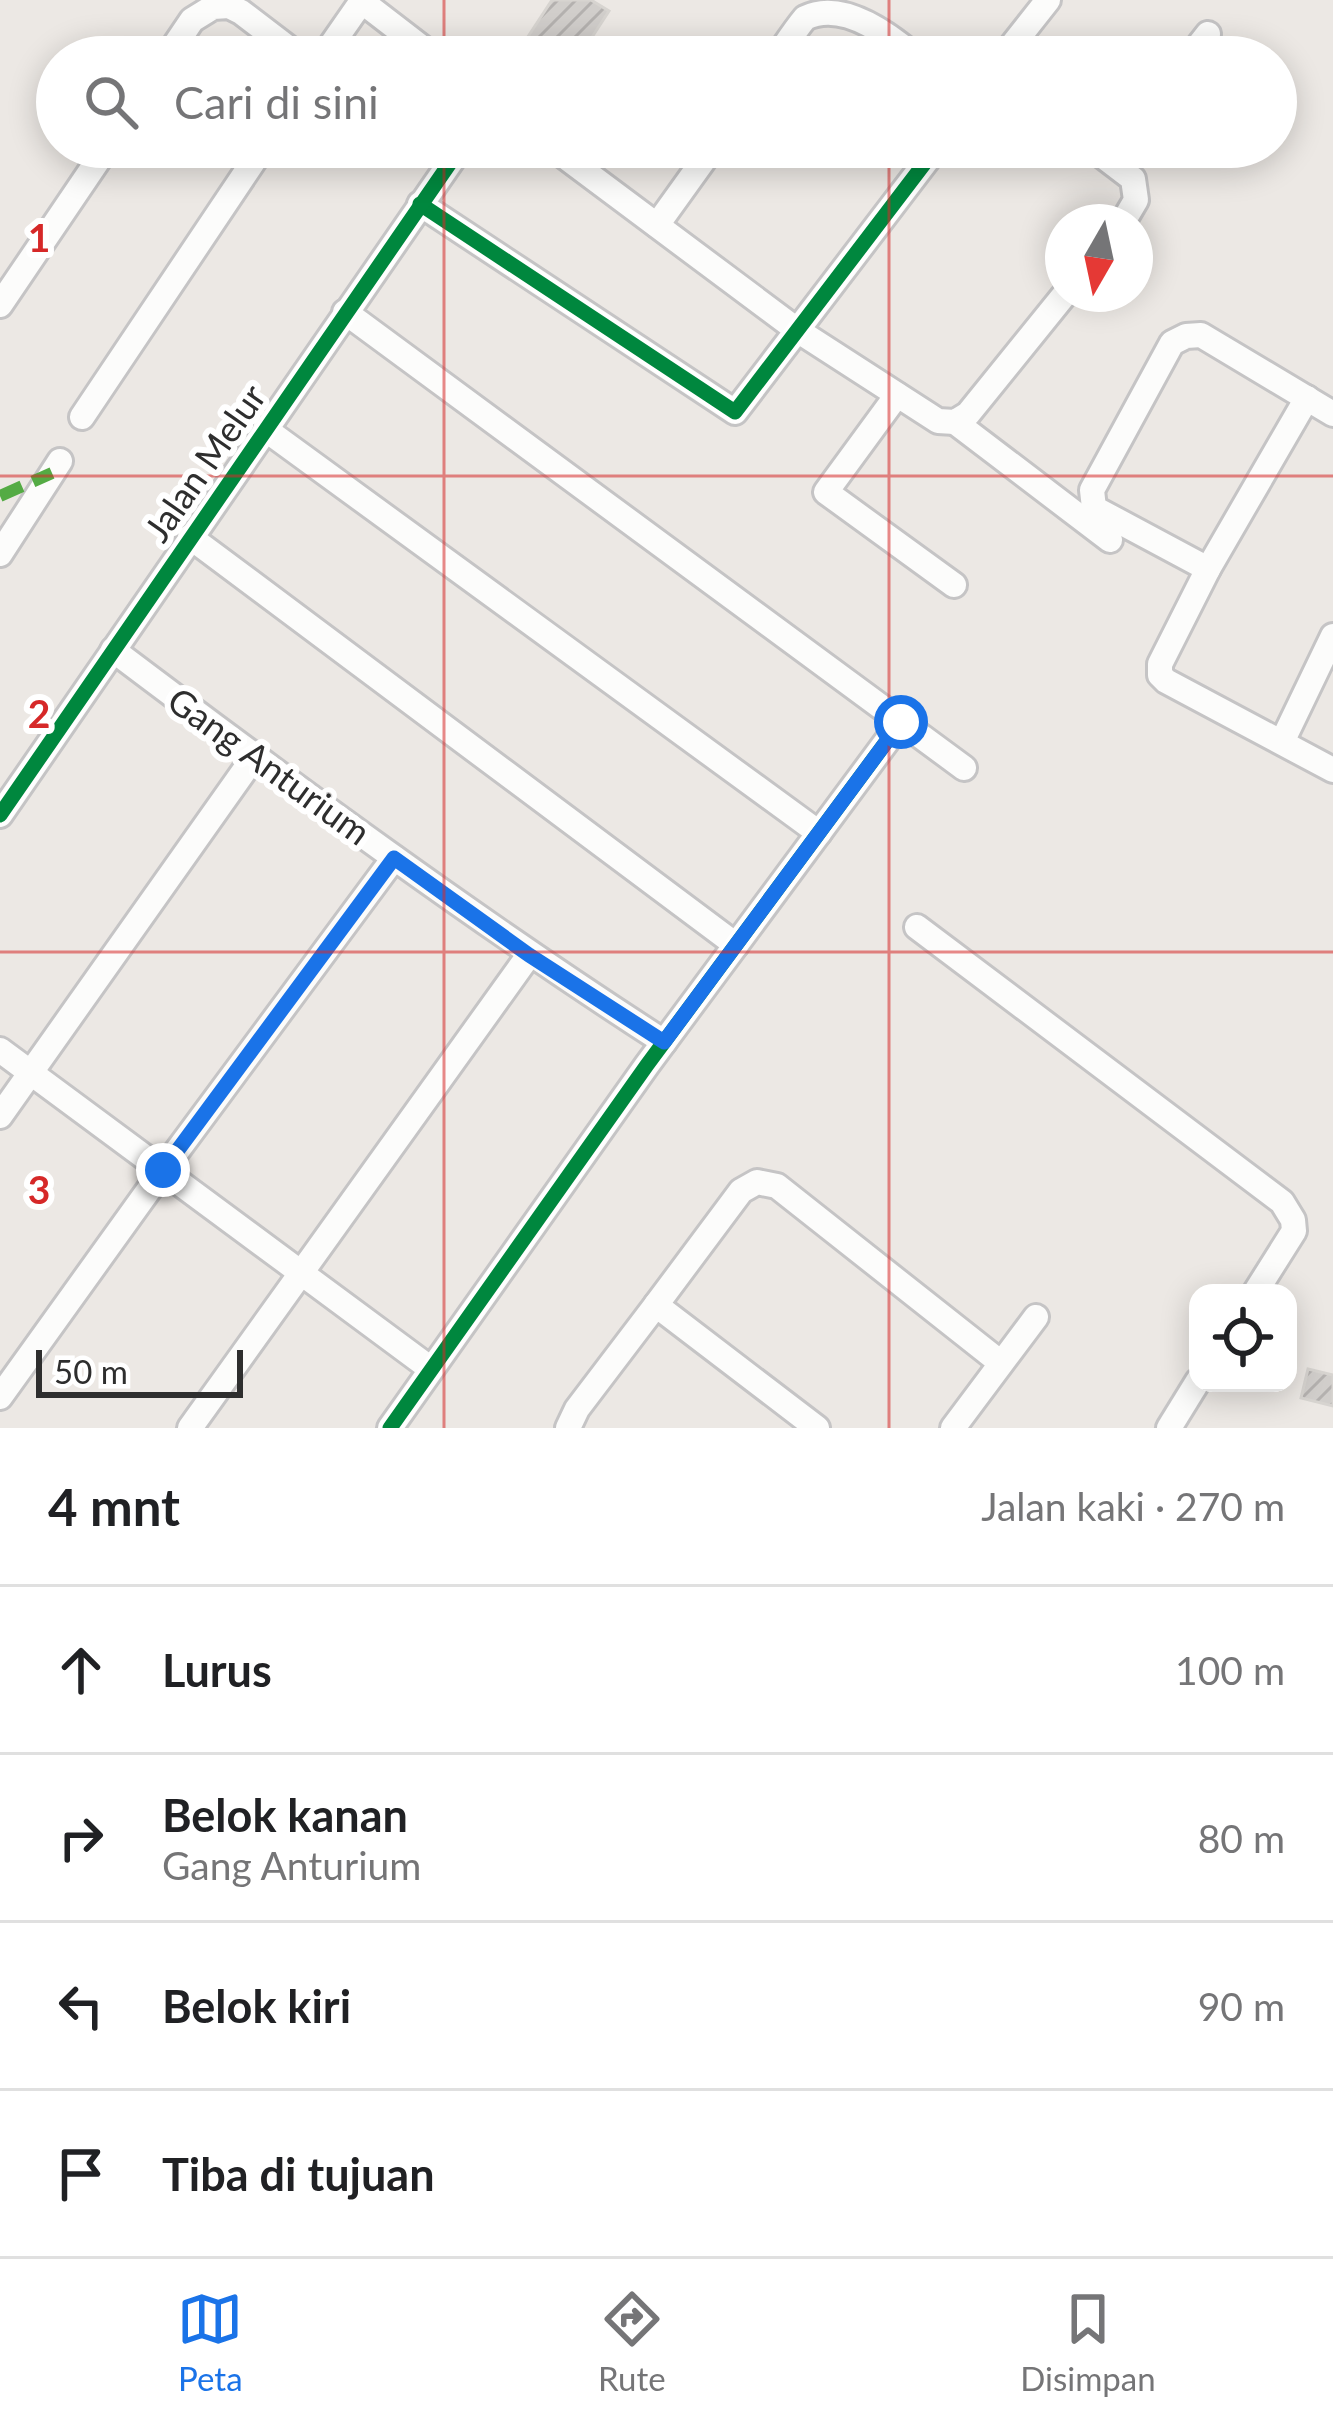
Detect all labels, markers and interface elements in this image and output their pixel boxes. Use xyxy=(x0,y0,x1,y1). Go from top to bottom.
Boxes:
search box xyxy=(36,36,1297,168)
icon: search xyxy=(78,69,144,135)
text: Cari di sini xyxy=(174,75,379,129)
north arrow xyxy=(1045,204,1153,312)
text: 1 xyxy=(28,214,50,260)
street label: Jalan Melur xyxy=(134,375,274,549)
street label: Gang Anturium xyxy=(160,677,379,853)
text: 2 xyxy=(28,690,50,736)
route start xyxy=(874,695,928,749)
route end xyxy=(136,1143,190,1197)
text: 3 xyxy=(28,1166,50,1212)
map controls xyxy=(1189,1284,1297,1392)
button: locate xyxy=(1189,1284,1297,1392)
scale bar xyxy=(36,1344,243,1397)
text: 50 m xyxy=(54,1351,128,1391)
text: 4 mnt xyxy=(48,1476,180,1537)
text: Jalan kaki · 270 m xyxy=(981,1483,1285,1529)
icon: ahead xyxy=(48,1637,114,1703)
text: Lurus xyxy=(162,1643,272,1697)
text: 100 m xyxy=(1175,1647,1285,1693)
text: Belok kanan xyxy=(162,1788,408,1842)
icon: right xyxy=(48,1805,114,1871)
text: 80 m xyxy=(1198,1815,1285,1861)
text: Gang Anturium xyxy=(162,1842,421,1888)
icon: left xyxy=(48,1973,114,2039)
text: Belok kiri xyxy=(162,1979,351,2033)
text: 90 m xyxy=(1198,1983,1285,2029)
icon: arrive xyxy=(48,2141,114,2207)
text: Tiba di tujuan xyxy=(162,2147,435,2201)
tab: Peta xyxy=(177,2286,243,2398)
tab: Rute xyxy=(598,2286,666,2398)
tab: Disimpan xyxy=(1020,2286,1156,2398)

